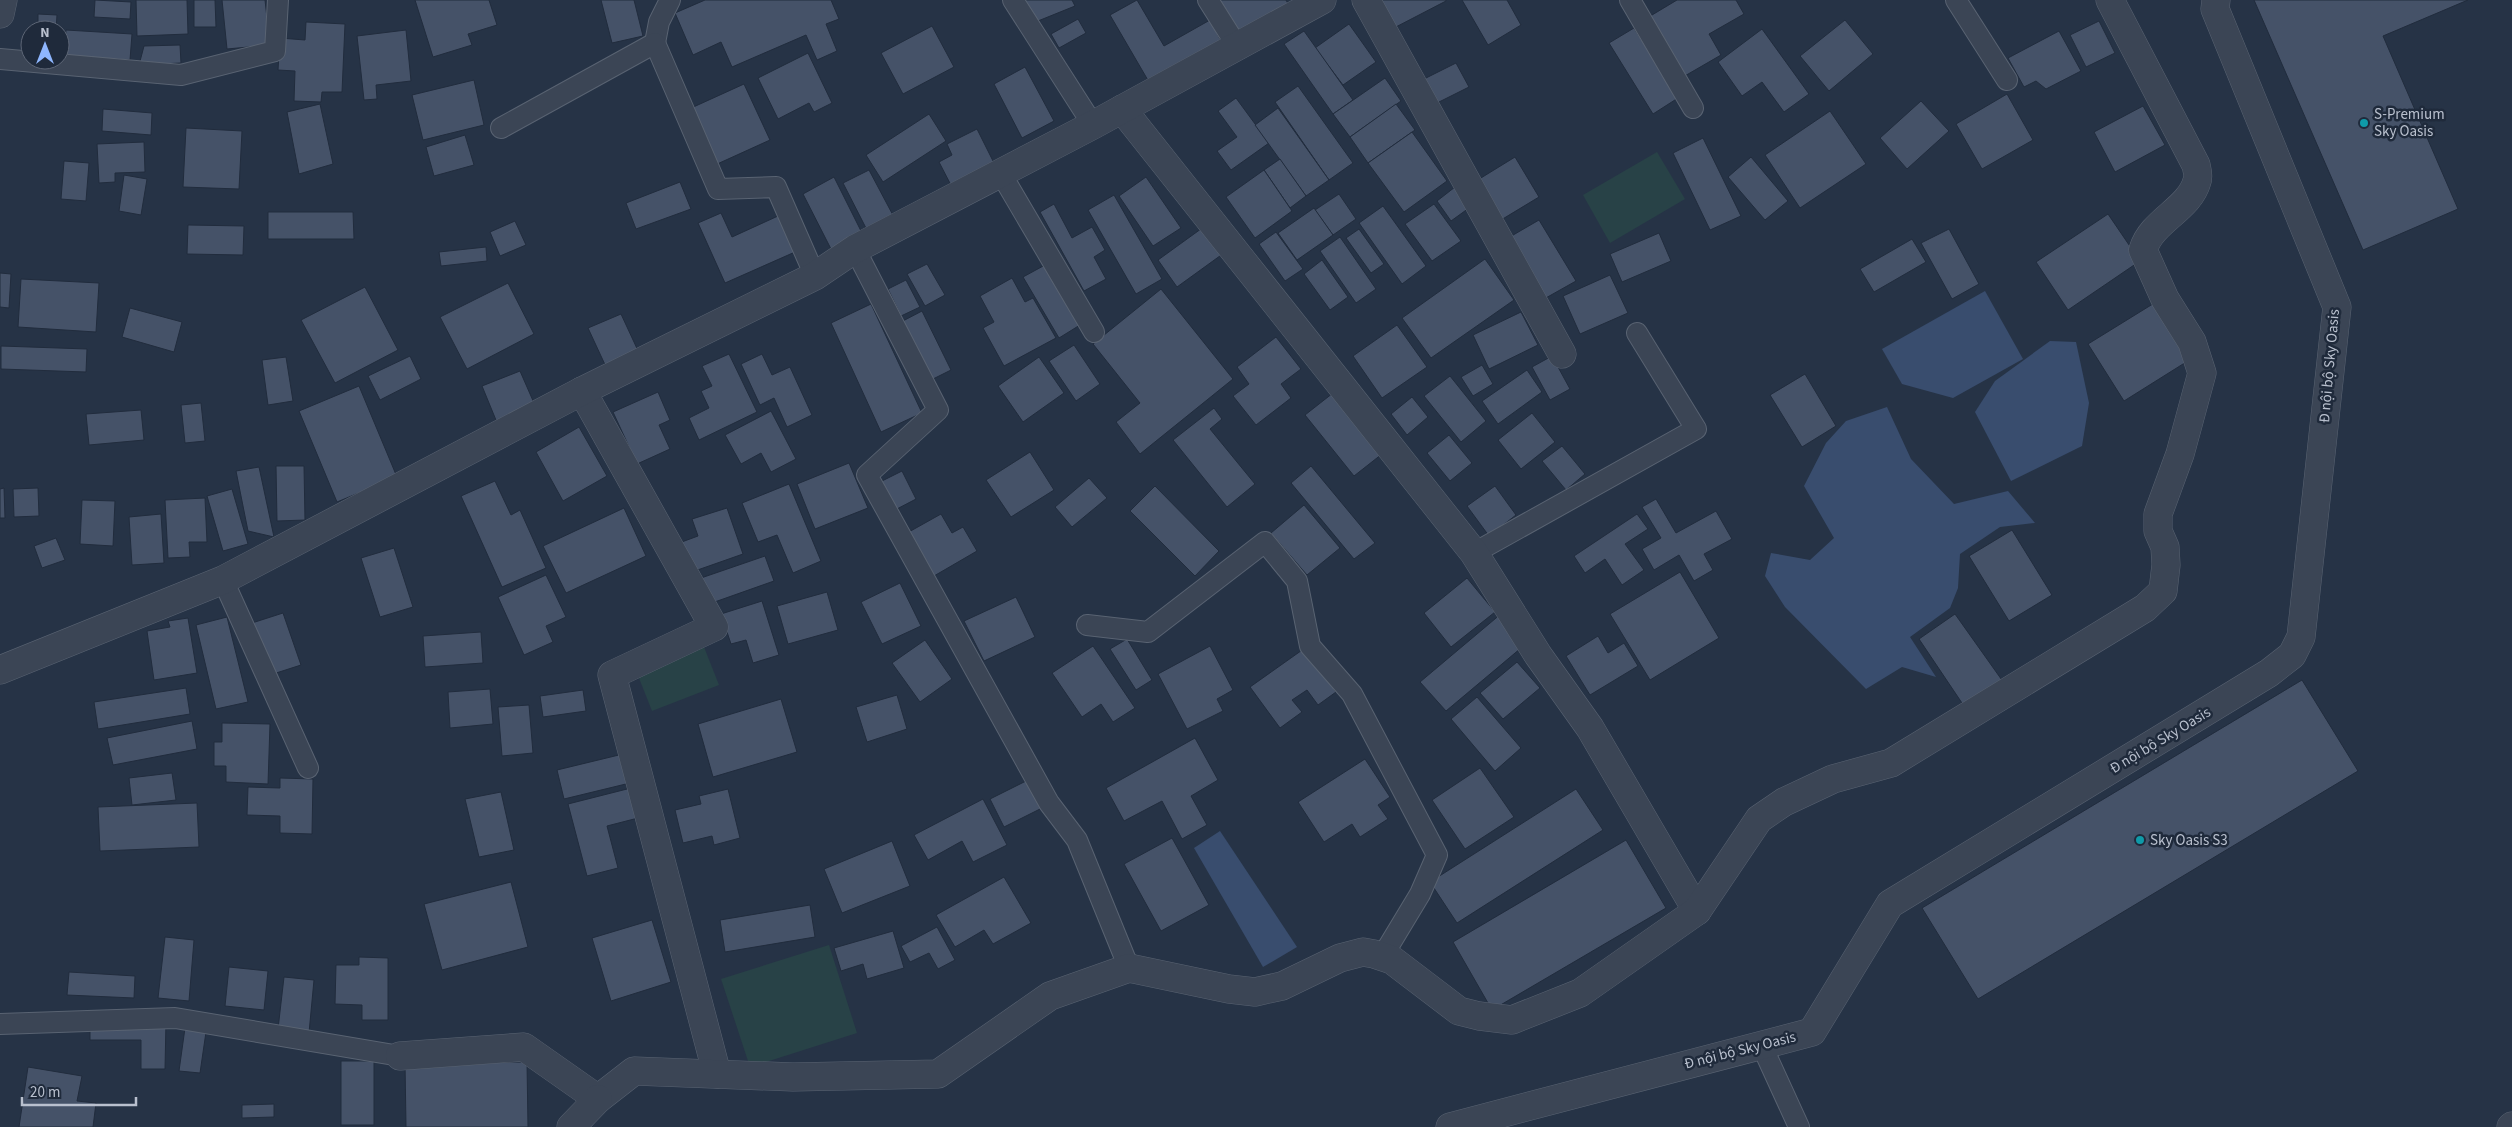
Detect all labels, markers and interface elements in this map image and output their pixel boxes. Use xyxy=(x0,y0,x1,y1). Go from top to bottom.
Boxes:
north arrow xyxy=(20,20,70,70)
text: N xyxy=(40,23,50,43)
place label: S-Premium Sky Oasis xyxy=(2374,104,2445,142)
marker: S-Premium Sky Oasis xyxy=(2358,117,2370,129)
street label: Đ nội bộ Sky Oasis xyxy=(2314,308,2345,424)
street label: Đ nội bộ Sky Oasis xyxy=(2106,702,2215,779)
place label: Sky Oasis S3 xyxy=(2150,830,2228,851)
marker: Sky Oasis S3 xyxy=(2134,834,2146,846)
street label: Đ nội bộ Sky Oasis xyxy=(1682,1026,1798,1074)
scale bar xyxy=(22,1074,136,1106)
text: 20 m xyxy=(30,1082,60,1103)

